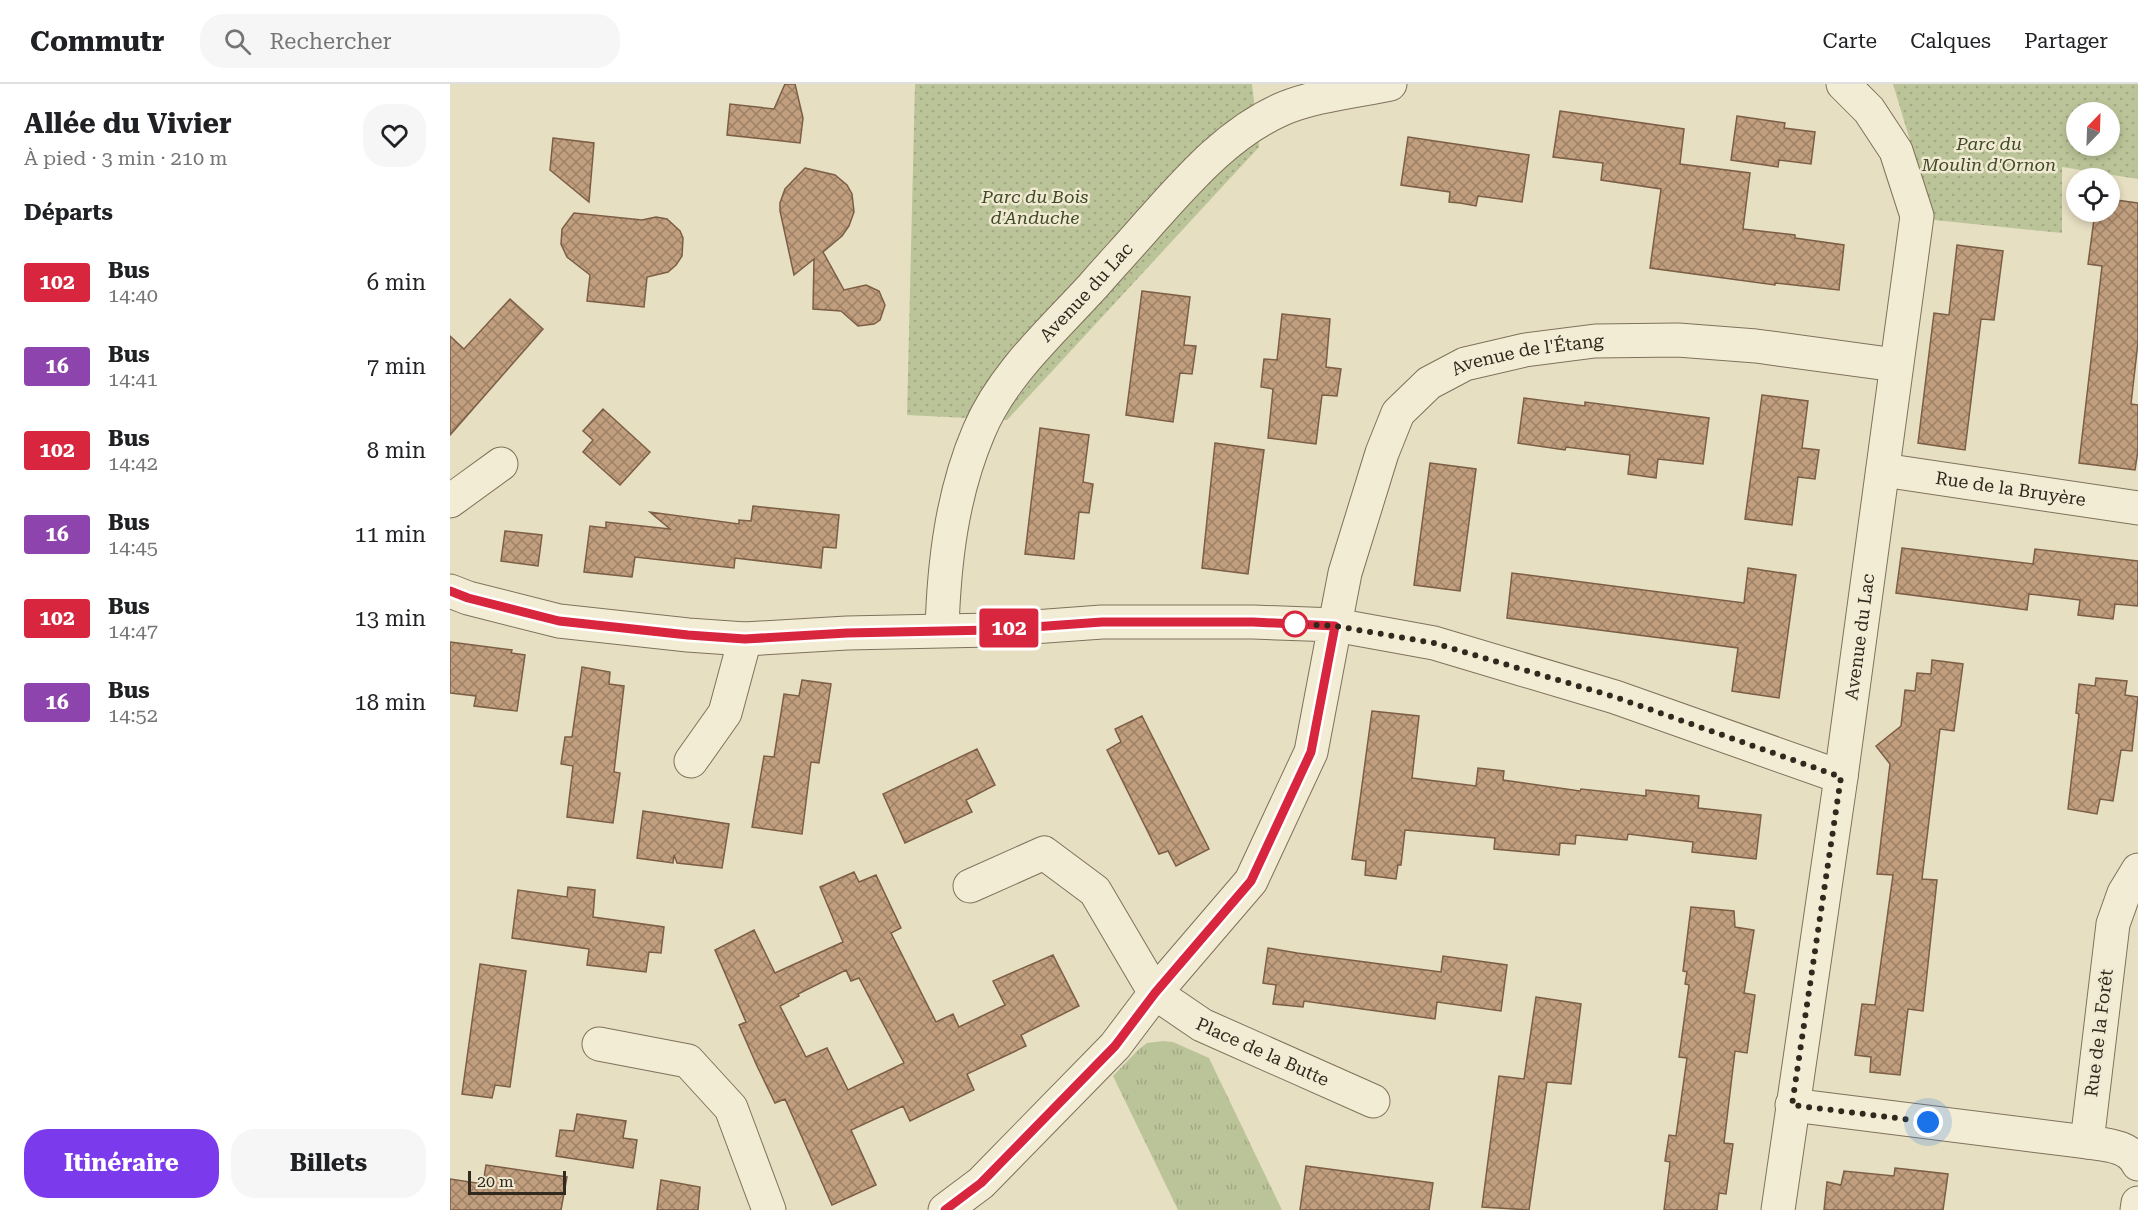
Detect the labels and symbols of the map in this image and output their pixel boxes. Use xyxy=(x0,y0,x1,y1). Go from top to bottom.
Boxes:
north arrow xyxy=(2066,102,2120,156)
park label: Parc du Moulin d'Ornon xyxy=(1921,133,2056,175)
park label: Parc du Bois d'Anduche xyxy=(981,186,1088,228)
street label: Avenue du Lac xyxy=(1035,238,1137,346)
street label: Avenue de l'Étang xyxy=(1447,330,1604,379)
street label: Rue de la Bruyère xyxy=(1934,467,2087,510)
street label: Avenue du Lac xyxy=(1841,572,1878,701)
line badge: 102 xyxy=(974,608,1044,648)
unlabelled marker xyxy=(1282,611,1308,637)
street label: Rue de la Forêt xyxy=(2080,968,2117,1098)
street label: Place de la Butte xyxy=(1193,1013,1333,1090)
your location xyxy=(1913,1107,1943,1137)
scale bar xyxy=(468,1168,566,1196)

